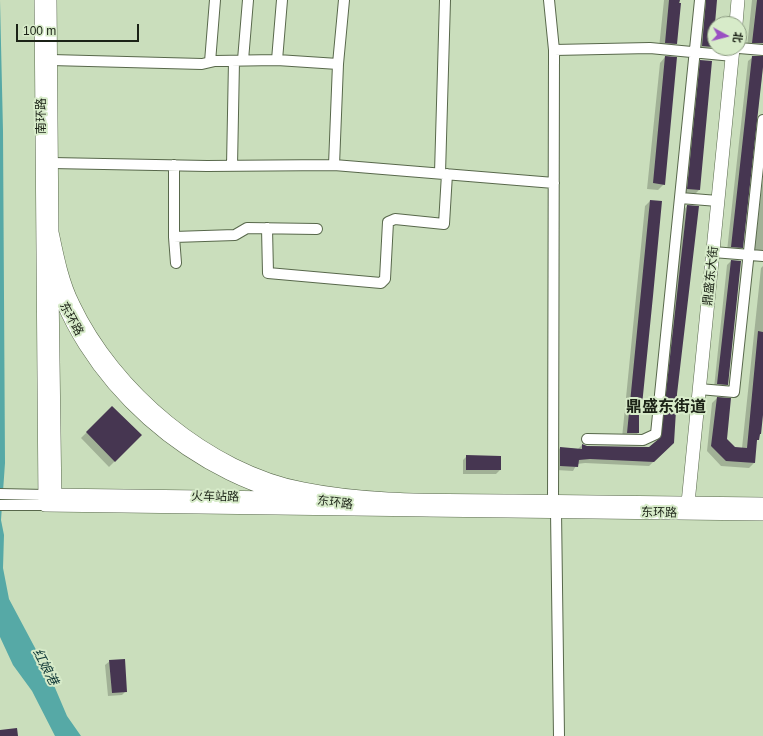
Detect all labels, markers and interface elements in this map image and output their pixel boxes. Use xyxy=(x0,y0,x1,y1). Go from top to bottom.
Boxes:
scale bar xyxy=(18,16,141,42)
north arrow xyxy=(707,16,747,56)
text: 100 m xyxy=(23,24,56,38)
text: 北 xyxy=(731,31,745,44)
street label: 南环路 xyxy=(35,98,49,134)
street label: 鼎盛东大街 xyxy=(701,245,721,307)
street label: 东环路 xyxy=(56,300,86,338)
district label: 鼎盛东街道 xyxy=(626,398,706,418)
street label: 火车站路 xyxy=(191,489,239,505)
street label: 东环路 xyxy=(316,494,354,512)
street label: 东环路 xyxy=(641,505,677,521)
water label: 红娘港 xyxy=(29,646,61,688)

